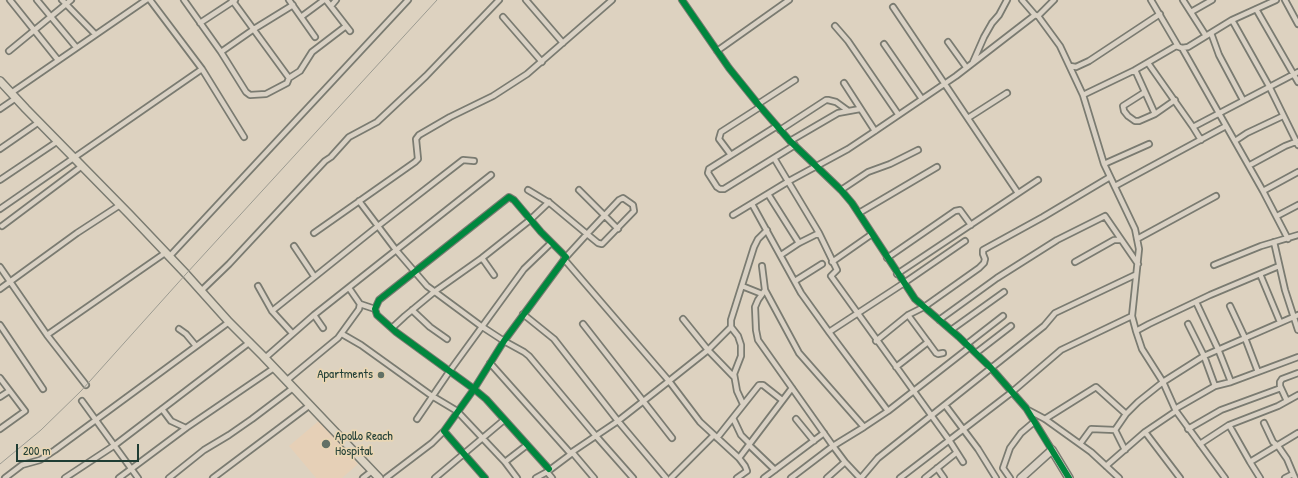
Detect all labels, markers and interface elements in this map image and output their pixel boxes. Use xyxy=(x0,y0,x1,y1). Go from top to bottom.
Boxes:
place label: Apartments xyxy=(317,367,373,383)
marker: Apartments xyxy=(376,370,386,380)
place label: Apollo Reach Hospital xyxy=(335,429,393,460)
scale bar xyxy=(18,436,141,462)
marker: Apollo Reach Hospital xyxy=(320,438,332,450)
text: 200 m xyxy=(23,442,50,459)

